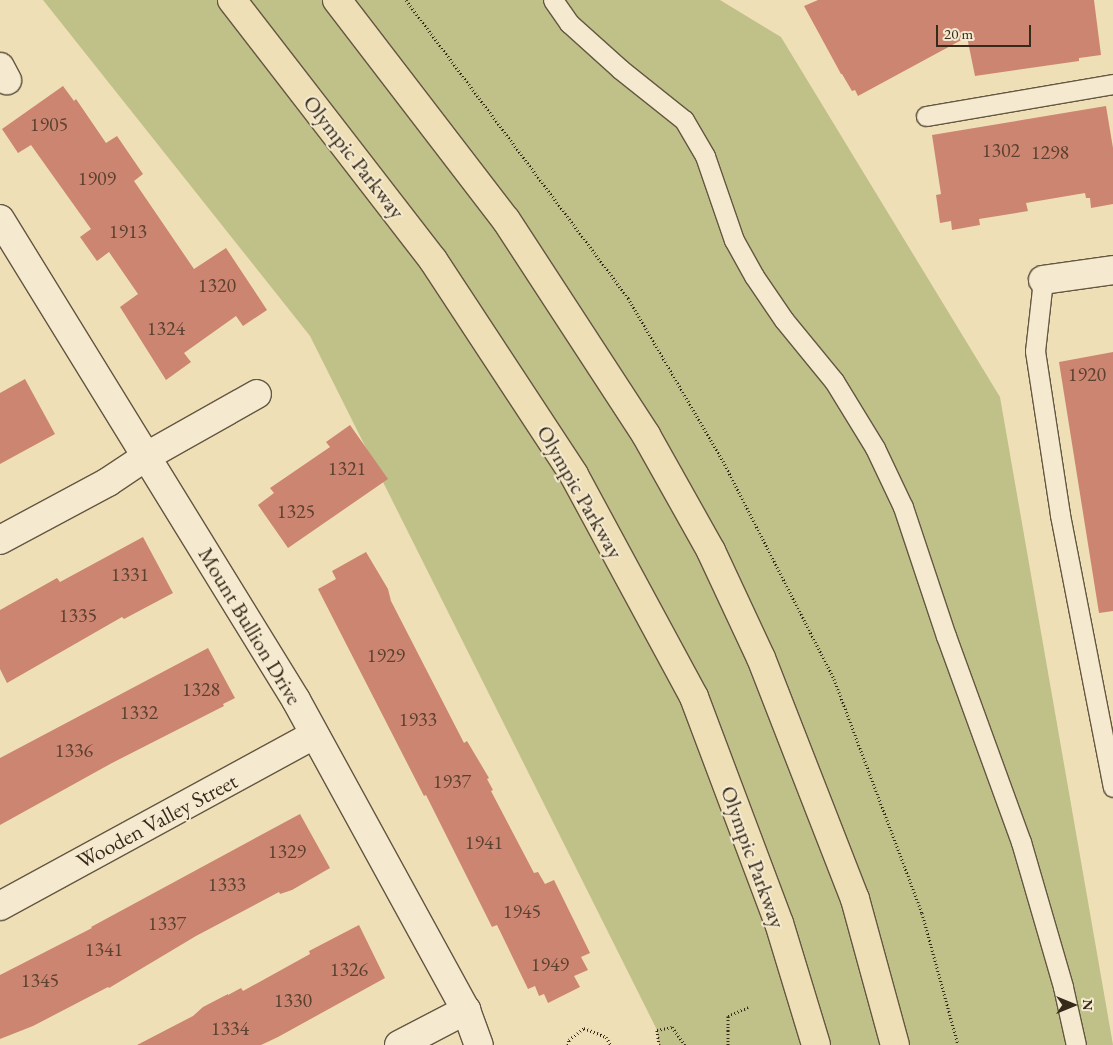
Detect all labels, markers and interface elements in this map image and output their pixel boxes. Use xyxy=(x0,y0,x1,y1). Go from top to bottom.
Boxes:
scale bar xyxy=(938,15,1033,47)
text: 20 m xyxy=(944,24,973,43)
street label: Olympic Parkway xyxy=(298,90,410,224)
house number: 1905 xyxy=(30,112,68,136)
house number: 1302 xyxy=(982,138,1020,162)
house number: 1298 xyxy=(1031,140,1069,164)
house number: 1909 xyxy=(78,166,116,190)
house number: 1913 xyxy=(109,219,147,243)
house number: 1320 xyxy=(198,273,236,297)
house number: 1324 xyxy=(147,316,185,340)
house number: 1920 xyxy=(1068,362,1106,386)
street label: Olympic Parkway xyxy=(531,421,629,563)
house number: 1321 xyxy=(328,456,366,480)
house number: 1325 xyxy=(277,499,315,523)
street label: Mount Bullion Drive xyxy=(193,542,307,710)
house number: 1331 xyxy=(111,562,149,586)
house number: 1335 xyxy=(59,603,97,627)
house number: 1929 xyxy=(367,643,405,667)
house number: 1328 xyxy=(182,677,220,701)
house number: 1332 xyxy=(120,700,158,724)
house number: 1933 xyxy=(399,707,437,731)
house number: 1336 xyxy=(55,738,93,762)
street label: Wooden Valley Street xyxy=(72,767,242,875)
house number: 1937 xyxy=(433,769,471,793)
street label: Olympic Parkway xyxy=(715,782,791,932)
house number: 1941 xyxy=(465,830,503,854)
house number: 1329 xyxy=(268,839,306,863)
house number: 1333 xyxy=(208,872,246,896)
house number: 1945 xyxy=(503,899,541,923)
house number: 1337 xyxy=(148,911,186,935)
house number: 1341 xyxy=(85,937,123,961)
house number: 1949 xyxy=(531,952,569,976)
house number: 1326 xyxy=(330,957,368,981)
house number: 1345 xyxy=(21,968,59,992)
north arrow xyxy=(1048,980,1098,1030)
house number: 1330 xyxy=(274,988,312,1012)
text: N xyxy=(1079,999,1097,1011)
house number: 1334 xyxy=(211,1016,249,1040)

